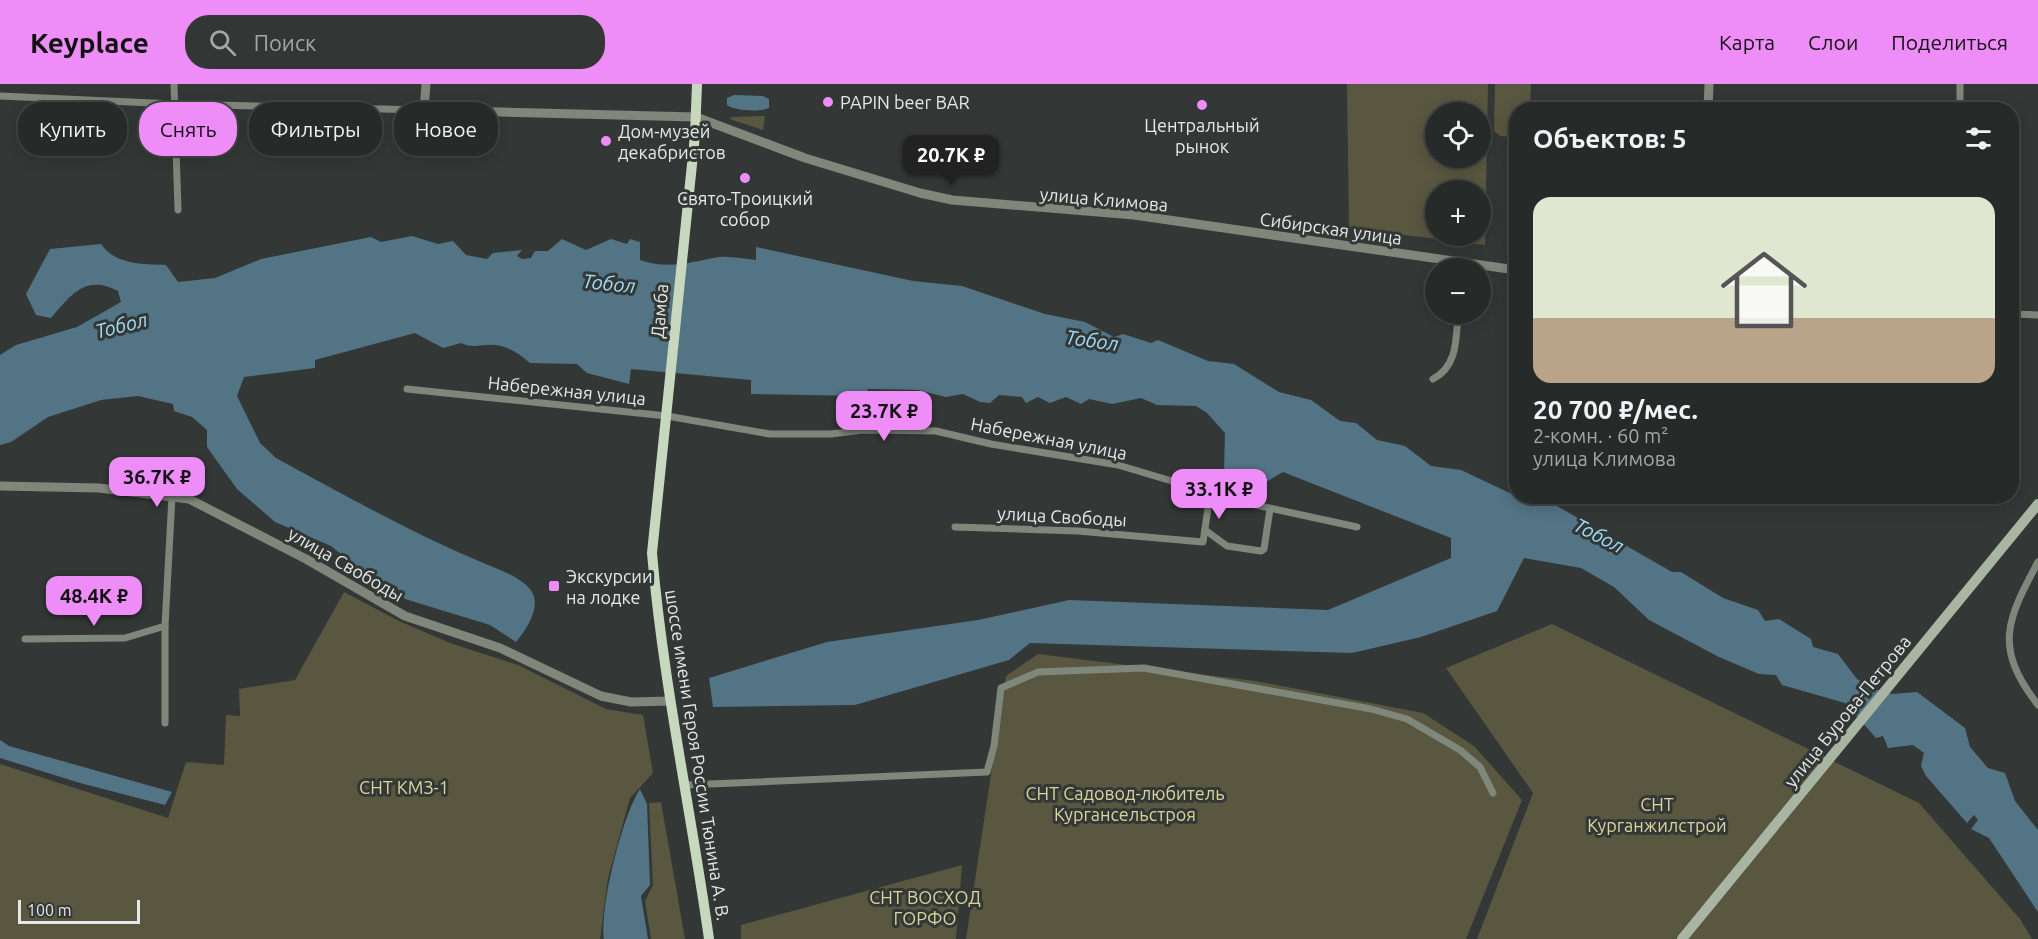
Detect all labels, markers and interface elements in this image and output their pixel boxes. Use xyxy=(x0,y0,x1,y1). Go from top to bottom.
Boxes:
search box xyxy=(185,15,605,69)
icon: search xyxy=(206,26,239,59)
text: Keyplace xyxy=(30,27,149,58)
text: Поиск xyxy=(254,30,316,55)
text: Карта xyxy=(1719,30,1775,54)
text: Слои xyxy=(1808,30,1858,54)
text: Поделиться xyxy=(1891,30,2008,54)
place label: PAPIN beer BAR xyxy=(840,92,970,112)
marker: PAPIN beer BAR xyxy=(821,95,835,109)
marker: Центральный рынок xyxy=(1195,98,1209,112)
chip: Купить xyxy=(18,102,127,156)
chip: Снять xyxy=(139,102,237,156)
chip: Фильтры xyxy=(249,102,382,156)
chip: Новое xyxy=(394,102,498,156)
map controls xyxy=(1425,102,1491,324)
button: locate xyxy=(1425,102,1491,168)
place label: Центральный рынок xyxy=(1144,115,1260,156)
place label: Дом-музей декабристов xyxy=(618,121,726,162)
icon: filters xyxy=(1962,122,1995,155)
text: Объектов: 5 xyxy=(1533,124,1687,153)
marker: Дом-музей декабристов xyxy=(599,134,613,148)
pin: 20.7K ₽ xyxy=(896,135,1006,186)
text: 20.7K ₽ xyxy=(917,143,985,166)
marker: Свято-Троицкий собор xyxy=(738,171,752,185)
button: + xyxy=(1425,180,1491,246)
street label: улица Климова xyxy=(1039,183,1169,215)
place label: Свято-Троицкий собор xyxy=(677,188,813,229)
street label: Сибирская улица xyxy=(1259,208,1403,248)
icon: home xyxy=(1710,236,1818,344)
button: − xyxy=(1425,258,1491,324)
water label: Тобол xyxy=(581,269,637,297)
street label: Дамба xyxy=(647,283,671,339)
water label: Тобол xyxy=(93,307,150,343)
water label: Тобол xyxy=(1064,325,1120,355)
street label: Набережная улица xyxy=(487,372,647,408)
pin: 23.7K ₽ xyxy=(829,391,939,442)
text: 20 700 ₽/мес. xyxy=(1533,395,1698,424)
text: 23.7K ₽ xyxy=(850,399,918,422)
street label: Набережная улица xyxy=(969,413,1129,463)
text: 2-комн. · 60 m² xyxy=(1533,424,1668,447)
text: улица Климова xyxy=(1533,447,1676,470)
pin: 36.7K ₽ xyxy=(102,457,212,508)
text: 36.7K ₽ xyxy=(123,465,191,488)
pin: 33.1K ₽ xyxy=(1164,469,1274,520)
text: 33.1K ₽ xyxy=(1185,477,1253,500)
street label: улица Свободы xyxy=(997,503,1127,529)
water label: Тобол xyxy=(1570,513,1628,557)
street label: улица Свободы xyxy=(285,523,407,605)
place label: Экскурсии на лодке xyxy=(566,566,653,607)
pin: 48.4K ₽ xyxy=(39,576,149,627)
marker: Экскурсии на лодке xyxy=(547,579,561,593)
text: 48.4K ₽ xyxy=(60,584,128,607)
street label: шоссе имени Героя России Тюнина А. В. xyxy=(662,588,734,922)
street label: улица Бурова-Петрова xyxy=(1780,631,1914,791)
park label: СНТ КМЗ-1 xyxy=(359,777,449,797)
park label: СНТ Садовод-любитель Кургансельстроя xyxy=(1025,783,1225,824)
park label: СНТ Курганжилстрой xyxy=(1587,794,1727,835)
park label: СНТ ВОСХОД ГОРФО xyxy=(869,887,981,928)
scale bar xyxy=(18,897,140,924)
text: 100 m xyxy=(27,901,72,919)

